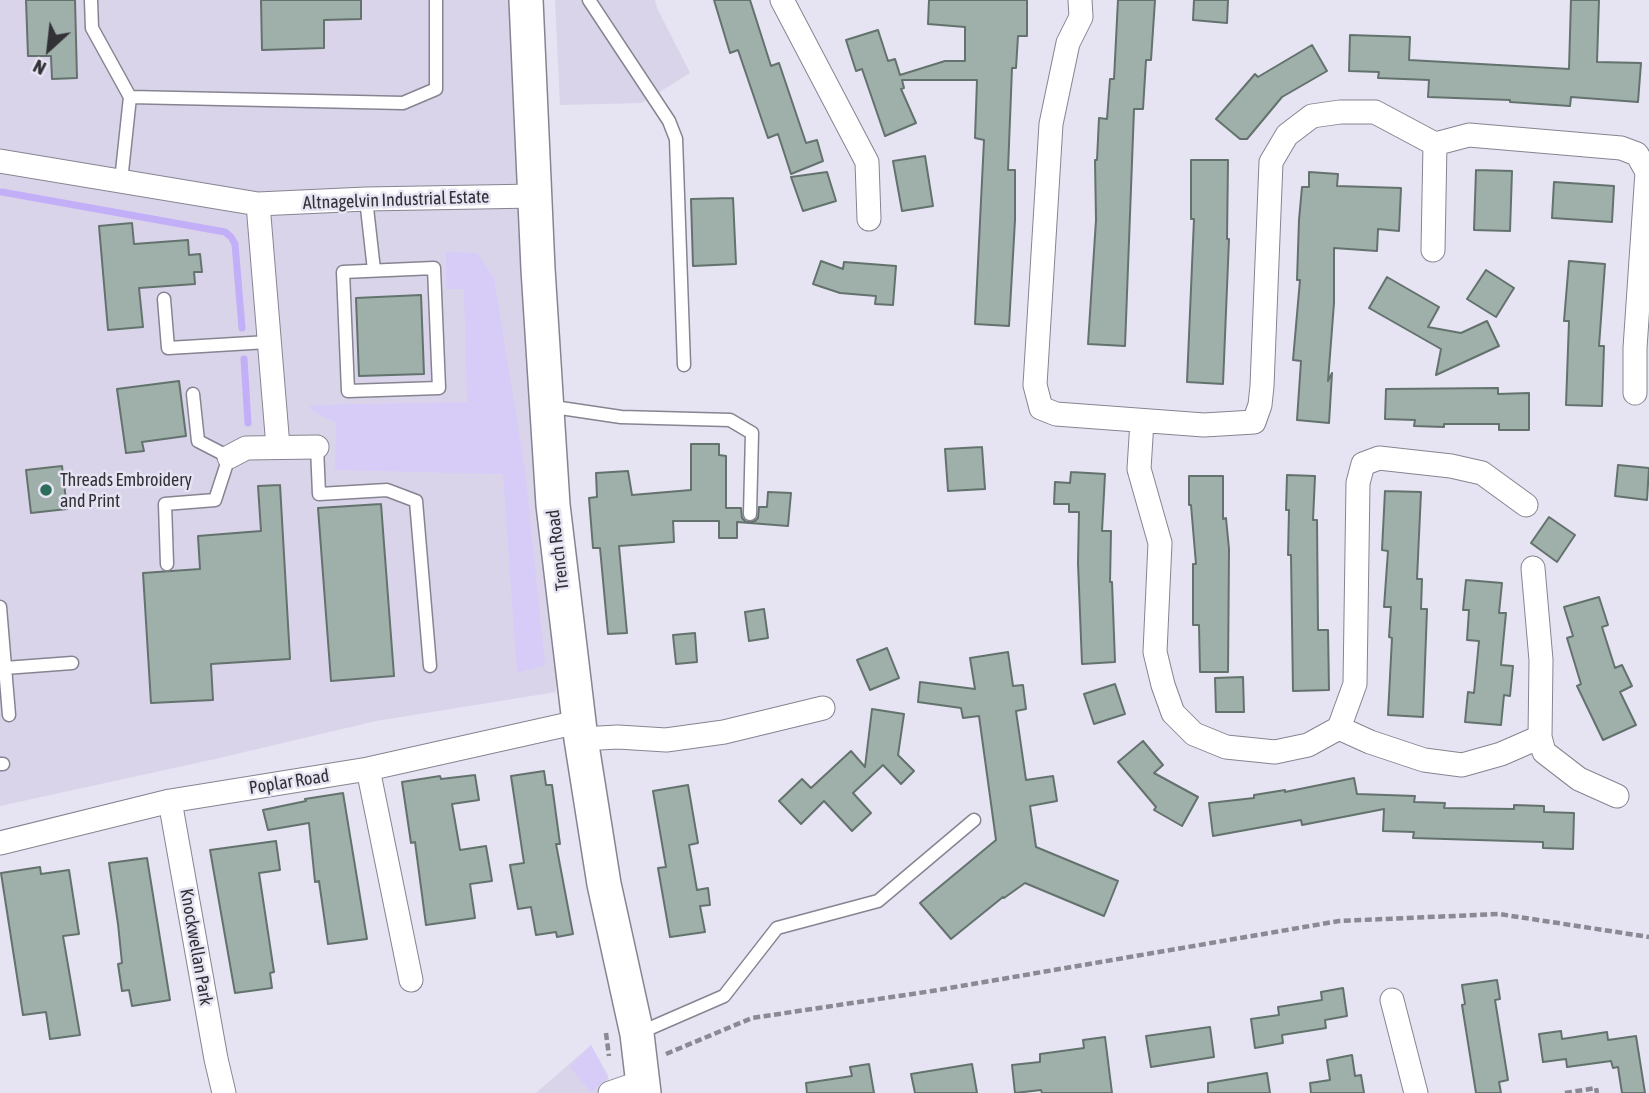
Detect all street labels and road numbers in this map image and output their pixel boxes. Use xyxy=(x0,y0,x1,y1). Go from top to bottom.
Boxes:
street label: Altnagelvin Industrial Estate xyxy=(302,186,490,214)
street label: Trench Road xyxy=(542,508,574,592)
street label: Poplar Road xyxy=(247,765,331,799)
street label: Knockwellan Park xyxy=(175,887,217,1007)

